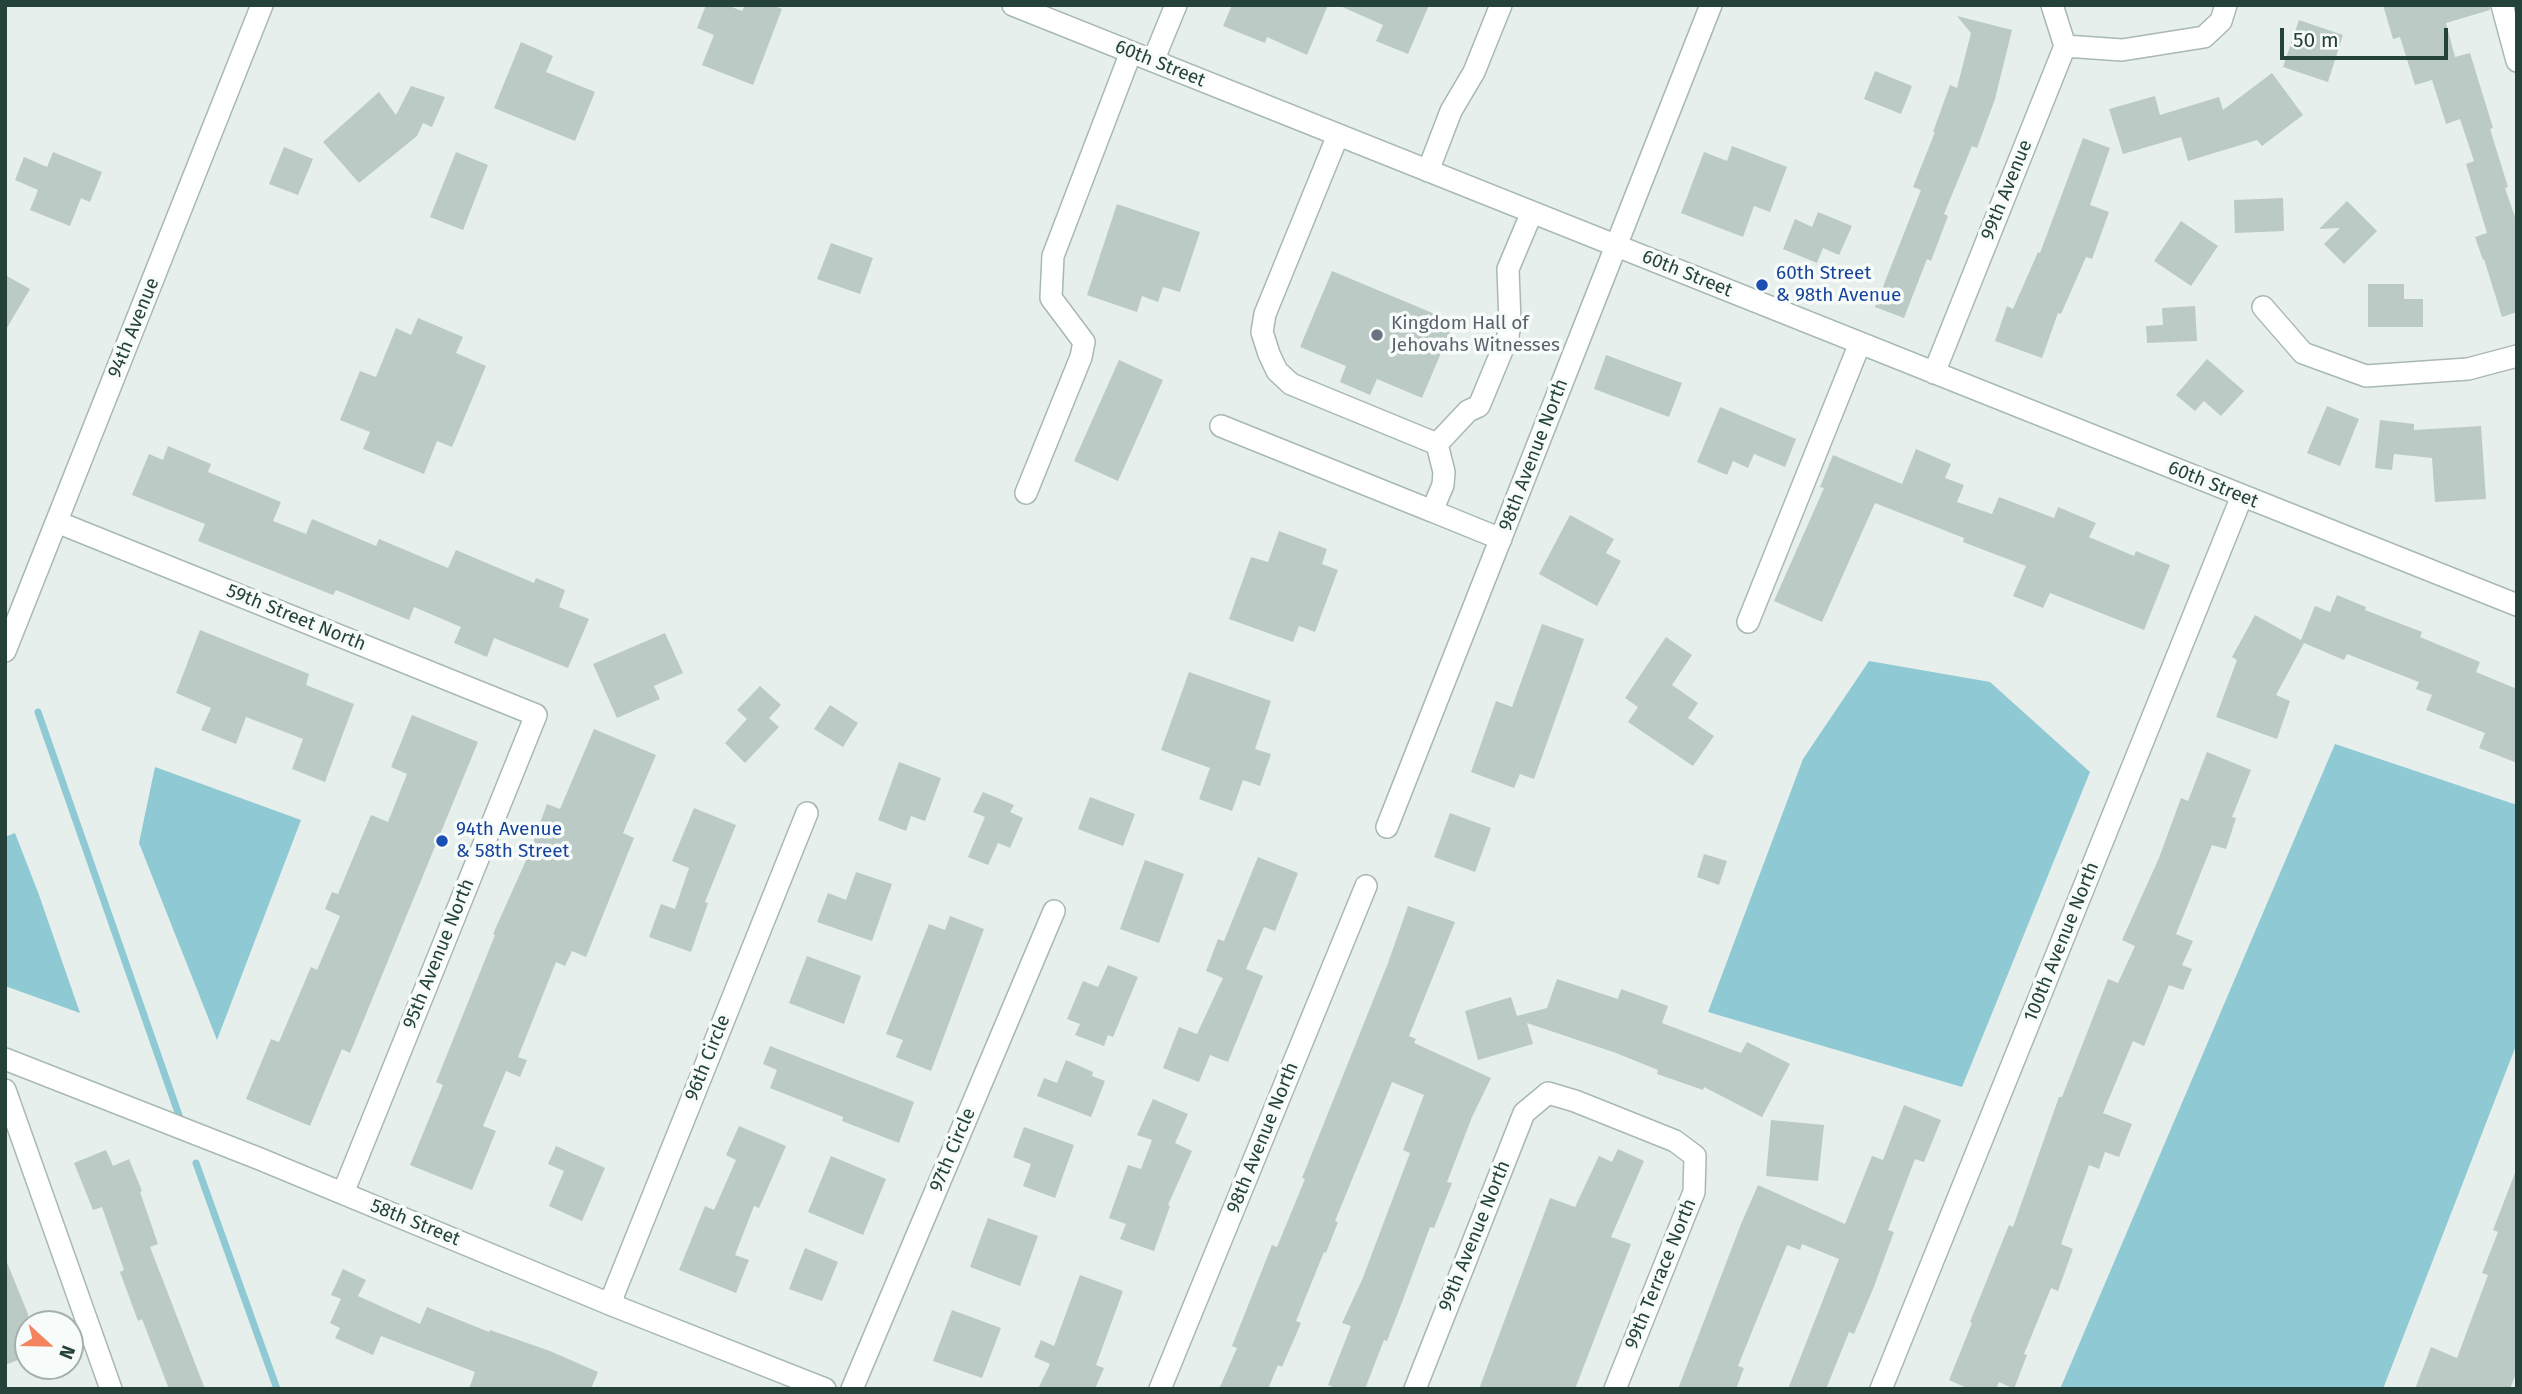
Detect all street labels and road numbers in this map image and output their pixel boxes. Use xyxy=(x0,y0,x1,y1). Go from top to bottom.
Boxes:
street label: 60th Street xyxy=(1112,36,1208,92)
street label: 99th Avenue xyxy=(1977,137,2037,243)
street label: 60th Street xyxy=(1639,246,1735,302)
street label: 94th Avenue xyxy=(104,275,164,381)
street label: 98th Avenue North xyxy=(1495,376,1573,534)
street label: 60th Street xyxy=(2165,457,2261,513)
street label: 59th Street North xyxy=(223,580,369,656)
street label: 100th Avenue North xyxy=(2020,859,2104,1025)
street label: 95th Avenue North xyxy=(398,876,480,1032)
street label: 96th Circle xyxy=(680,1012,736,1104)
street label: 98th Avenue North xyxy=(1222,1059,1304,1217)
street label: 97th Circle xyxy=(925,1105,981,1195)
street label: 99th Avenue North xyxy=(1434,1157,1516,1315)
street label: 58th Street xyxy=(367,1195,463,1251)
street label: 99th Terrace North xyxy=(1620,1196,1702,1352)

